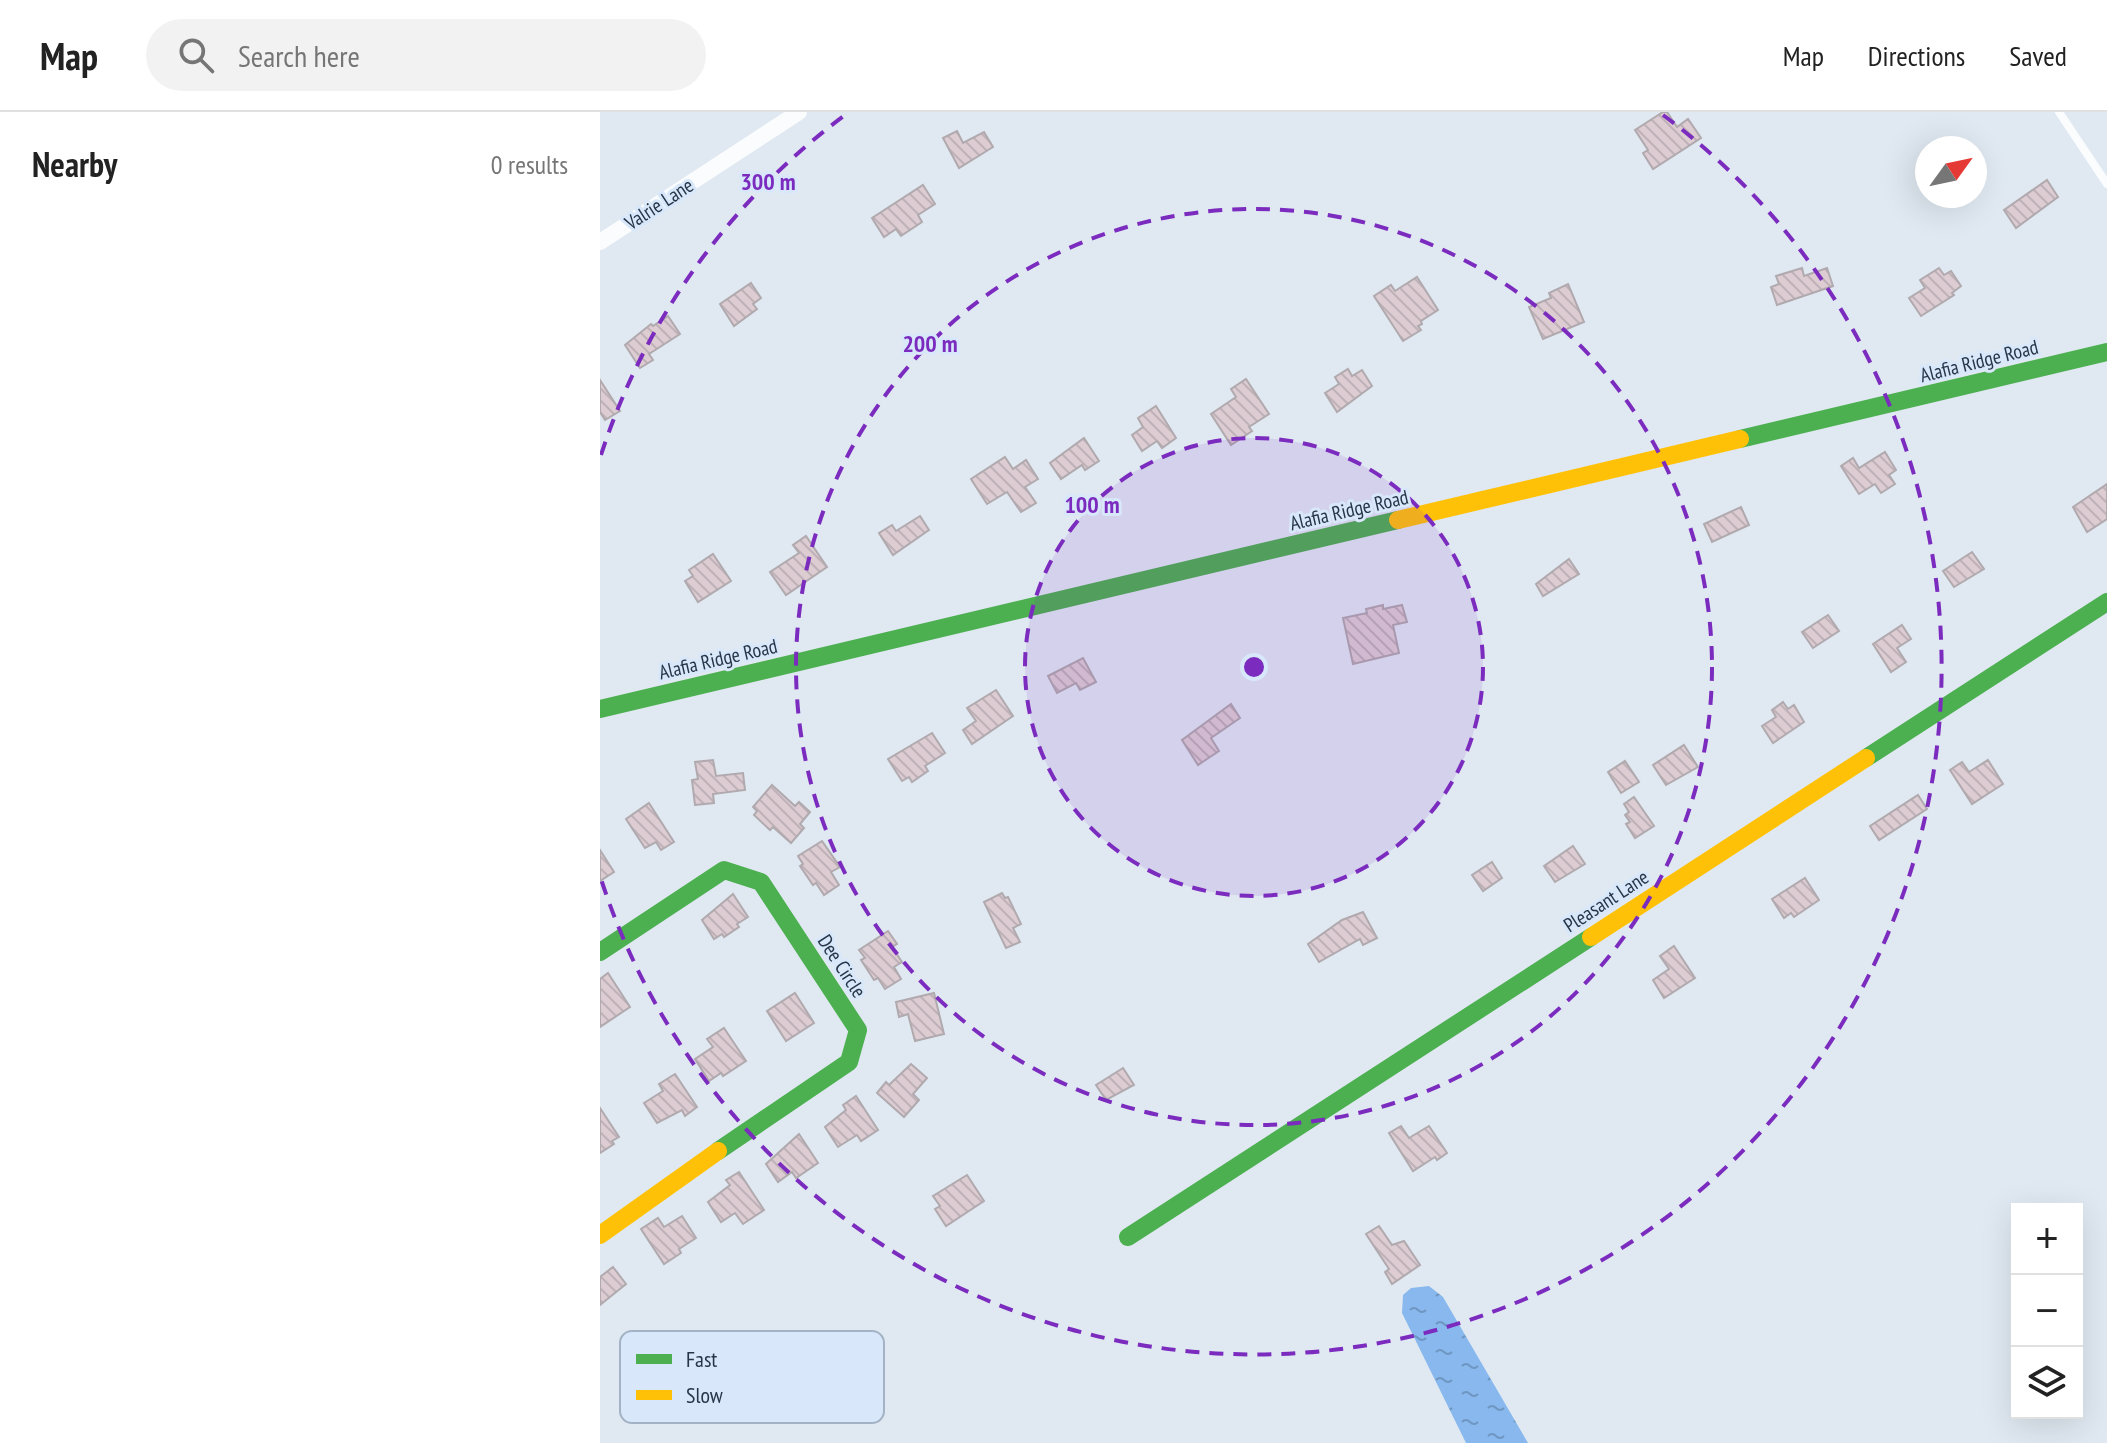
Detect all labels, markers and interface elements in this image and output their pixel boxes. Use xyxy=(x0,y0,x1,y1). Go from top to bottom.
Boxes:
search box xyxy=(146,19,706,91)
text: Map xyxy=(40,31,98,80)
icon: search xyxy=(174,33,218,77)
text: Search here xyxy=(238,36,360,75)
text: Map xyxy=(1783,37,1824,74)
text: Directions xyxy=(1868,37,1965,74)
text: Saved xyxy=(2009,37,2067,74)
north arrow xyxy=(1915,136,1987,208)
text: Nearby xyxy=(32,142,117,186)
text: 0 results xyxy=(491,148,568,181)
text: 300 m xyxy=(740,166,796,197)
street label: Valrie Lane xyxy=(619,172,698,236)
text: 200 m xyxy=(902,328,958,359)
street label: Alafia Ridge Road xyxy=(1917,334,2041,388)
street label: Alafia Ridge Road xyxy=(1287,484,1411,536)
text: 100 m xyxy=(1064,489,1120,520)
street label: Alafia Ridge Road xyxy=(656,633,780,685)
centre of rings xyxy=(1240,653,1268,681)
street label: Pleasant Lane xyxy=(1559,864,1653,938)
street label: Dee Circle xyxy=(812,930,872,1002)
map controls xyxy=(2011,1203,2083,1419)
button: + xyxy=(2011,1203,2083,1275)
button: − xyxy=(2011,1275,2083,1347)
legend xyxy=(620,1331,884,1423)
text: Fast xyxy=(686,1345,717,1373)
button: layers xyxy=(2011,1347,2083,1419)
text: Slow xyxy=(686,1381,723,1409)

